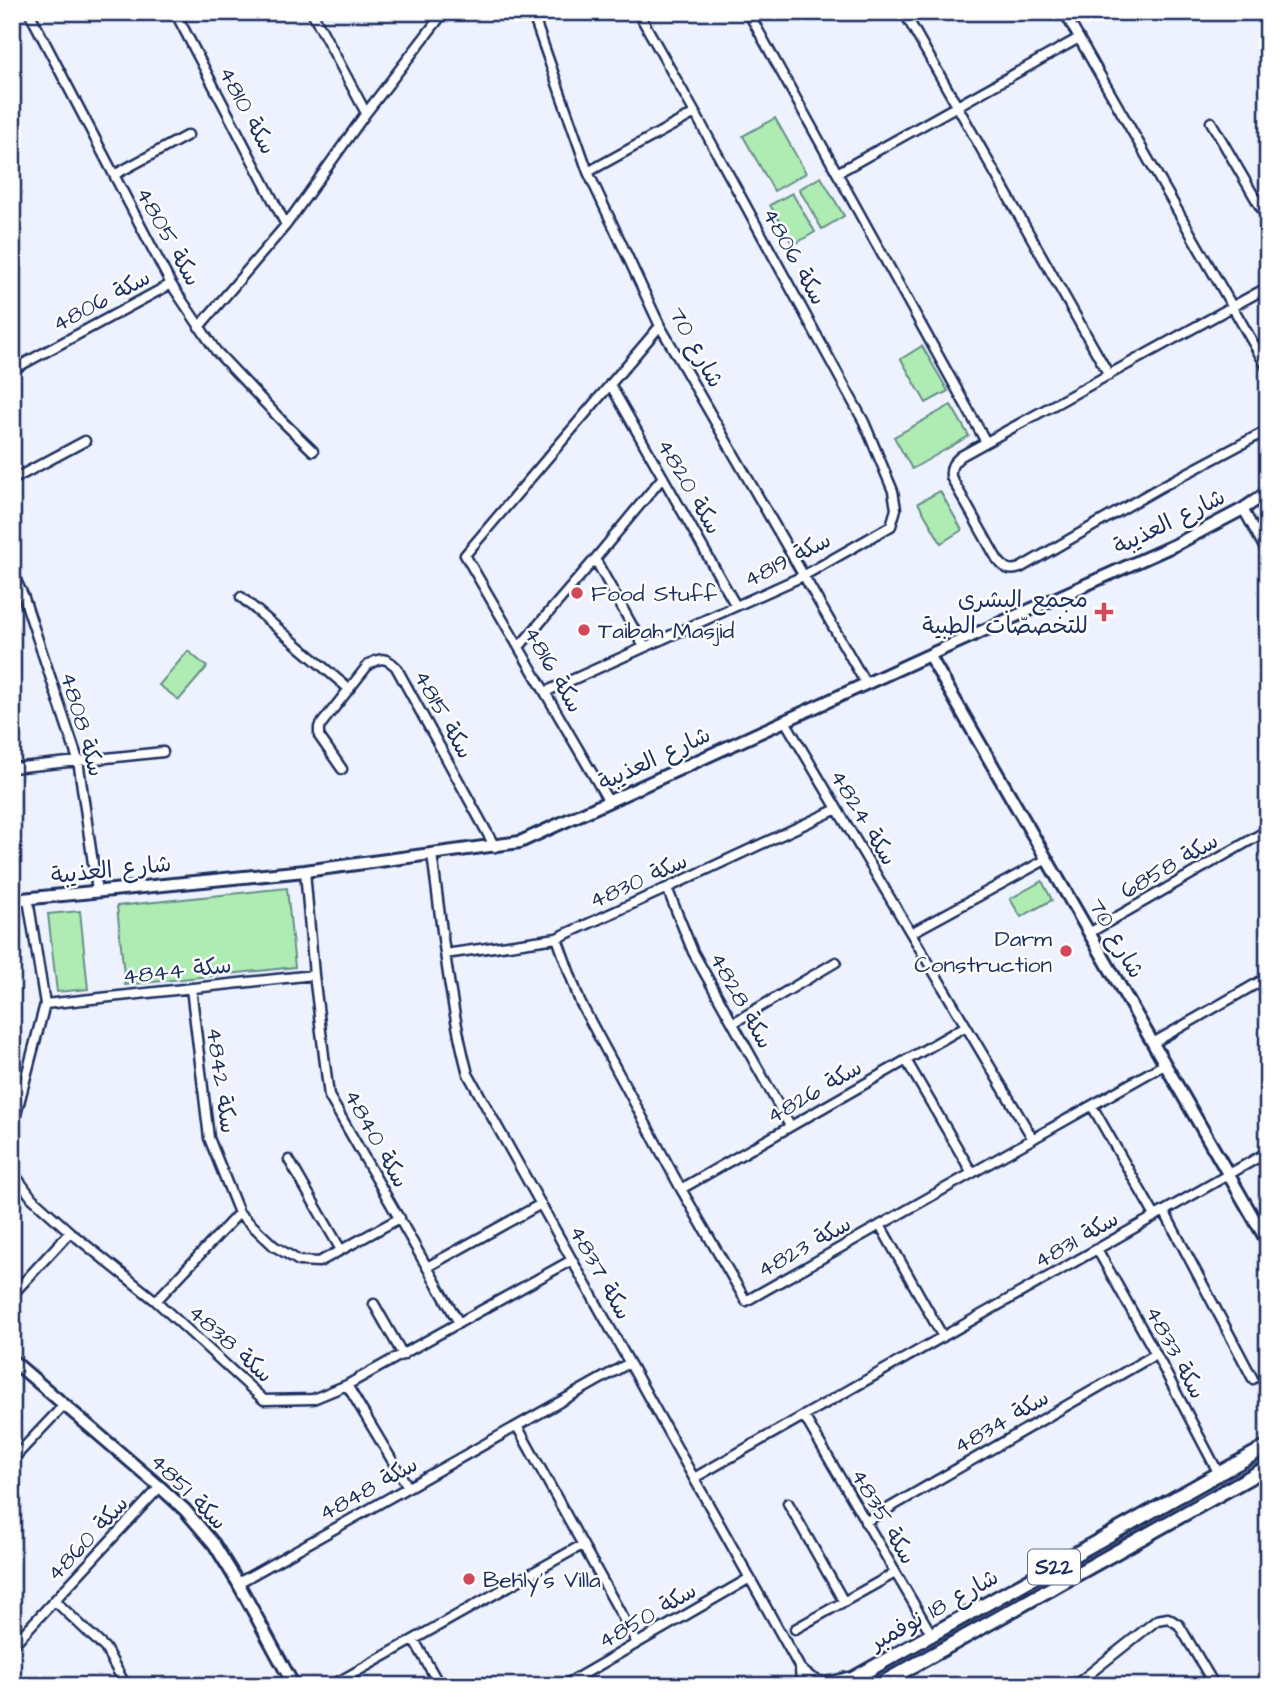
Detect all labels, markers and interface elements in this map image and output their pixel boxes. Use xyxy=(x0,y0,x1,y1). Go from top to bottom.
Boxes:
street label: سكة 4810 xyxy=(211,61,284,160)
street label: سكة 4805 xyxy=(128,181,209,292)
street label: سكة 4806 xyxy=(754,202,834,311)
street label: سكة 4806 xyxy=(47,262,156,340)
street label: شارع 70 xyxy=(661,301,731,394)
street label: سكة 4820 xyxy=(649,433,729,540)
street label: شارع العذيبة xyxy=(1108,481,1231,563)
street label: سكة 4819 xyxy=(738,524,837,596)
place label: Food Stuff xyxy=(591,578,717,610)
place label: مجمع البشرى للتخصصّات الطبية xyxy=(922,584,1088,642)
marker: Food Stuff xyxy=(569,585,585,601)
marker: مجمع البشرى للتخصصّات الطبية xyxy=(1094,602,1114,622)
place label: Taibah Masjid xyxy=(598,615,735,647)
street label: سكة 4816 xyxy=(515,620,591,719)
marker: Taibah Masjid xyxy=(576,622,592,638)
street label: سكة 4815 xyxy=(406,664,481,765)
street label: سكة 4808 xyxy=(52,668,112,780)
street label: شارع العذيبة xyxy=(593,719,716,799)
street label: سكة 4824 xyxy=(822,763,904,872)
street label: سكة 6858 xyxy=(1115,825,1224,907)
street label: سكة 4830 xyxy=(584,845,693,917)
street label: شارع العذيبة xyxy=(49,848,173,892)
street label: شارع 70 xyxy=(1080,893,1152,984)
place label: Darm Construction xyxy=(914,923,1052,981)
marker: Darm Construction xyxy=(1058,943,1074,959)
street label: سكة 4828 xyxy=(701,946,781,1055)
street label: سكة 4844 xyxy=(121,949,233,993)
street label: سكة 4842 xyxy=(198,1025,244,1135)
street label: سكة 4826 xyxy=(761,1052,868,1132)
street label: سكة 4840 xyxy=(336,1083,416,1194)
street label: سكة 4831 xyxy=(1028,1203,1125,1277)
street label: سكة 4823 xyxy=(752,1208,857,1286)
street label: سكة 4837 xyxy=(561,1219,639,1326)
street label: سكة 4838 xyxy=(181,1297,280,1391)
street label: سكة 4833 xyxy=(1137,1300,1213,1405)
street label: سكة 4834 xyxy=(948,1382,1055,1462)
street label: سكة 4851 xyxy=(143,1446,234,1537)
street label: سكة 4848 xyxy=(313,1449,424,1529)
street label: سكة 4835 xyxy=(843,1463,924,1570)
street label: سكة 4860 xyxy=(40,1489,136,1589)
road number: S22 xyxy=(1028,1550,1080,1584)
street label: شارع 18 نوفمبر xyxy=(863,1561,1004,1659)
place label: Behly's Villa xyxy=(483,1564,601,1597)
marker: Behly's Villa xyxy=(461,1571,477,1587)
street label: سكة 4850 xyxy=(592,1575,703,1657)

